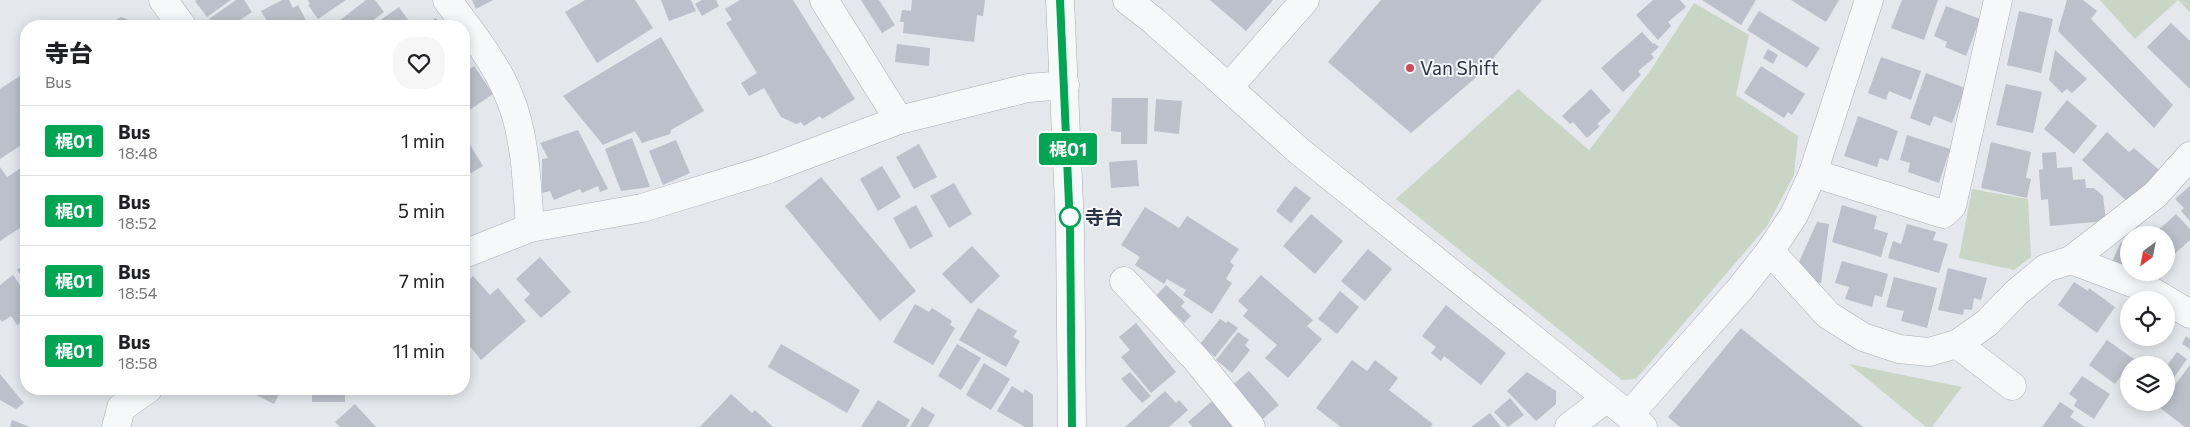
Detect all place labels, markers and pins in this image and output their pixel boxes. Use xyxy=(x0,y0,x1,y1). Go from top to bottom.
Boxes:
place label: Van Shift xyxy=(1420,56,1499,79)
marker: Van Shift xyxy=(1404,62,1416,74)
place label: 寺台 xyxy=(1085,205,1123,228)
marker: 寺台 xyxy=(1059,206,1081,228)

